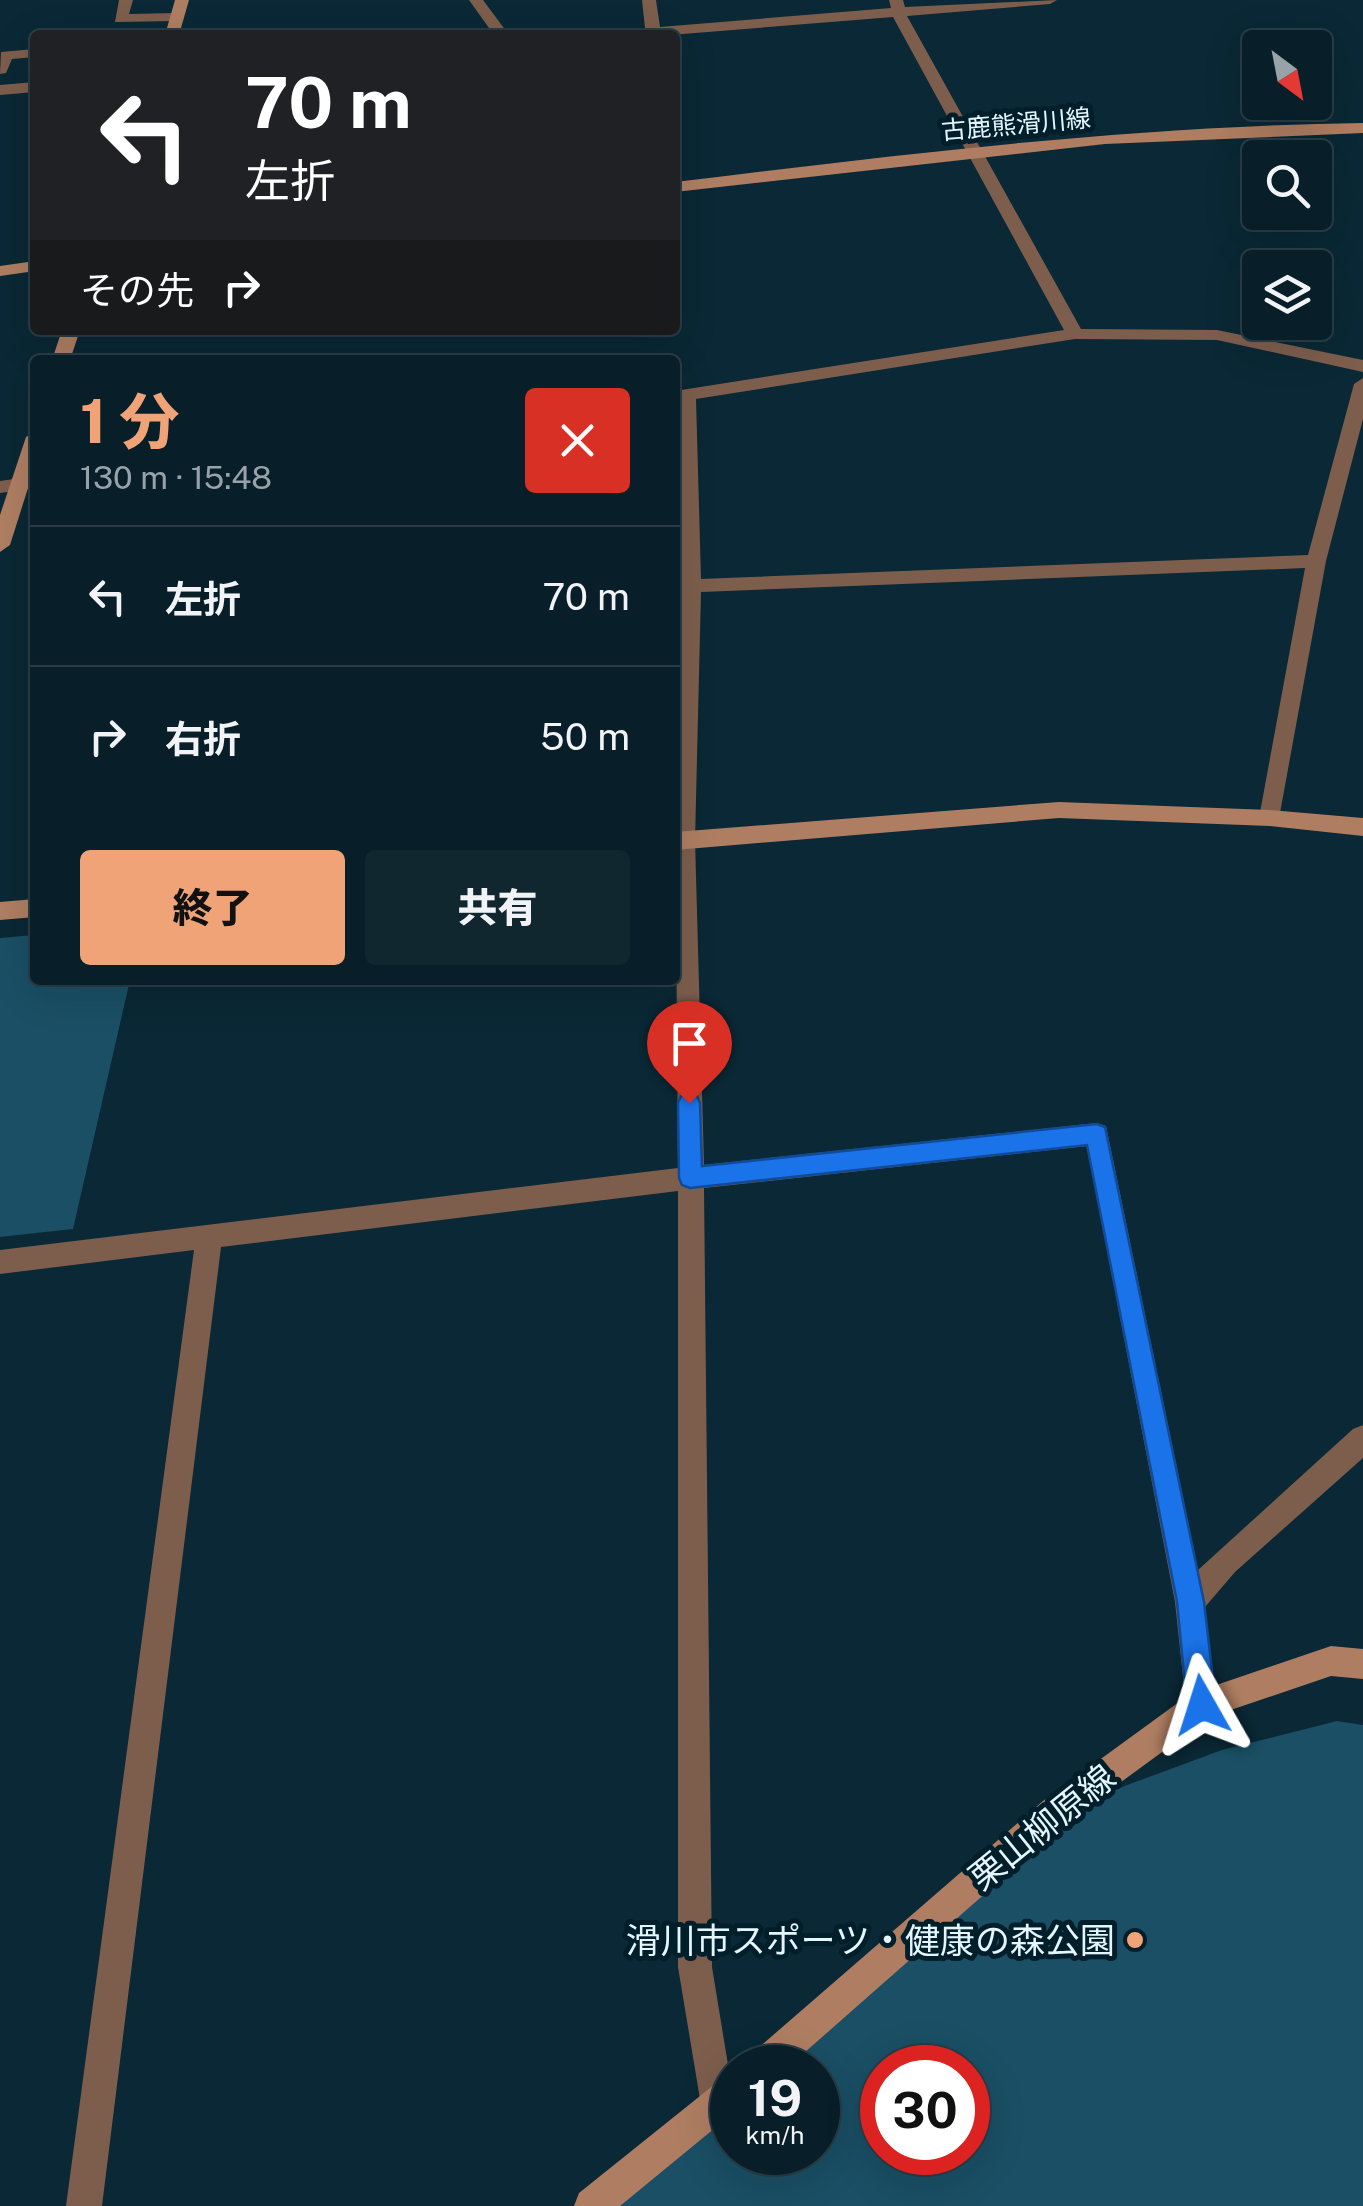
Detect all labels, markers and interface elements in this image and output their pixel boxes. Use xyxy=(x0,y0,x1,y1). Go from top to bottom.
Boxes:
north arrow xyxy=(1242,30,1332,120)
map controls xyxy=(1242,30,1332,340)
text: 70 m xyxy=(245,61,412,144)
icon: left xyxy=(80,70,210,200)
street label: 古鹿熊滑川線 xyxy=(940,103,1092,145)
button: search xyxy=(1242,140,1332,230)
text: 左折 xyxy=(245,154,335,207)
button: layers xyxy=(1242,250,1332,340)
icon: right xyxy=(214,260,269,315)
text: その先 xyxy=(80,268,194,313)
text: 1 分 xyxy=(80,386,179,457)
button: close xyxy=(525,388,630,493)
text: 130 m · 15:48 xyxy=(80,459,272,496)
icon: left xyxy=(80,569,135,624)
text: 70 m xyxy=(543,574,630,619)
text: 左折 xyxy=(165,577,241,622)
icon: right xyxy=(80,709,135,764)
text: 50 m xyxy=(540,714,630,759)
text: 右折 xyxy=(165,717,241,762)
button: 終了 xyxy=(80,850,345,965)
button: 共有 xyxy=(365,850,630,965)
pin xyxy=(647,1001,732,1104)
icon: arrive xyxy=(662,1016,717,1071)
position arrow xyxy=(1150,1653,1254,1757)
street label: 栗山柳原線 xyxy=(961,1756,1123,1898)
place label: 滑川市スポーツ・健康の森公園 xyxy=(626,1920,1115,1961)
marker: 滑川市スポーツ・健康の森公園 xyxy=(1124,1929,1146,1951)
speed limit sign: 30 xyxy=(860,2045,990,2175)
text: 19 xyxy=(748,2068,802,2127)
text: km/h xyxy=(746,2120,804,2150)

